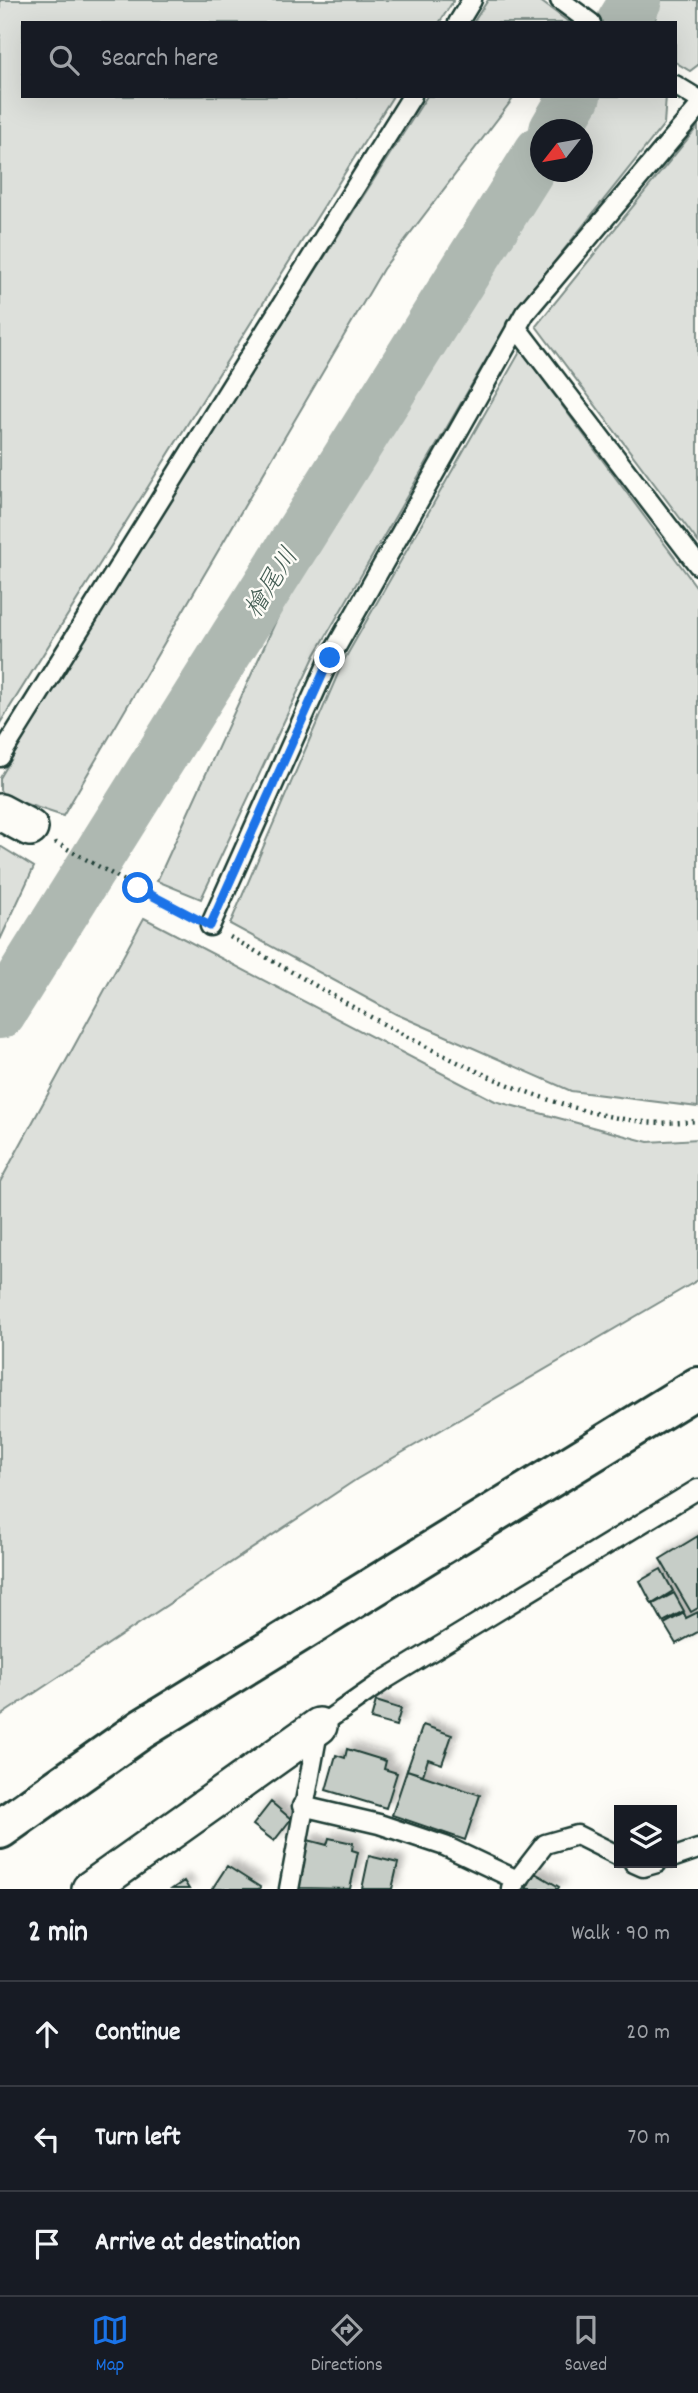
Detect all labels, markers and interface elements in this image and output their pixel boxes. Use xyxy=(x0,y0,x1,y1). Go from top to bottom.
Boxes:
search box xyxy=(21,21,677,98)
icon: search xyxy=(45,41,83,79)
text: Search here xyxy=(101,41,219,78)
north arrow xyxy=(530,119,593,182)
water label: 檜尾川 xyxy=(237,541,309,627)
route end xyxy=(314,642,345,673)
route start xyxy=(122,872,153,903)
map controls xyxy=(614,1805,677,1868)
button: layers xyxy=(614,1805,677,1868)
text: 2 min xyxy=(28,1913,88,1956)
text: Walk · 90 m xyxy=(571,1918,670,1951)
icon: ahead xyxy=(28,2015,66,2053)
text: Continue xyxy=(95,2015,180,2052)
text: 20 m xyxy=(626,2017,670,2050)
icon: left xyxy=(28,2120,66,2158)
text: Turn left xyxy=(95,2120,181,2157)
text: 70 m xyxy=(628,2122,670,2155)
icon: arrive xyxy=(28,2225,66,2263)
text: Arrive at destination xyxy=(95,2225,300,2262)
tab: Map xyxy=(91,2311,129,2380)
tab: Directions xyxy=(311,2311,383,2380)
tab: Saved xyxy=(565,2311,607,2380)

